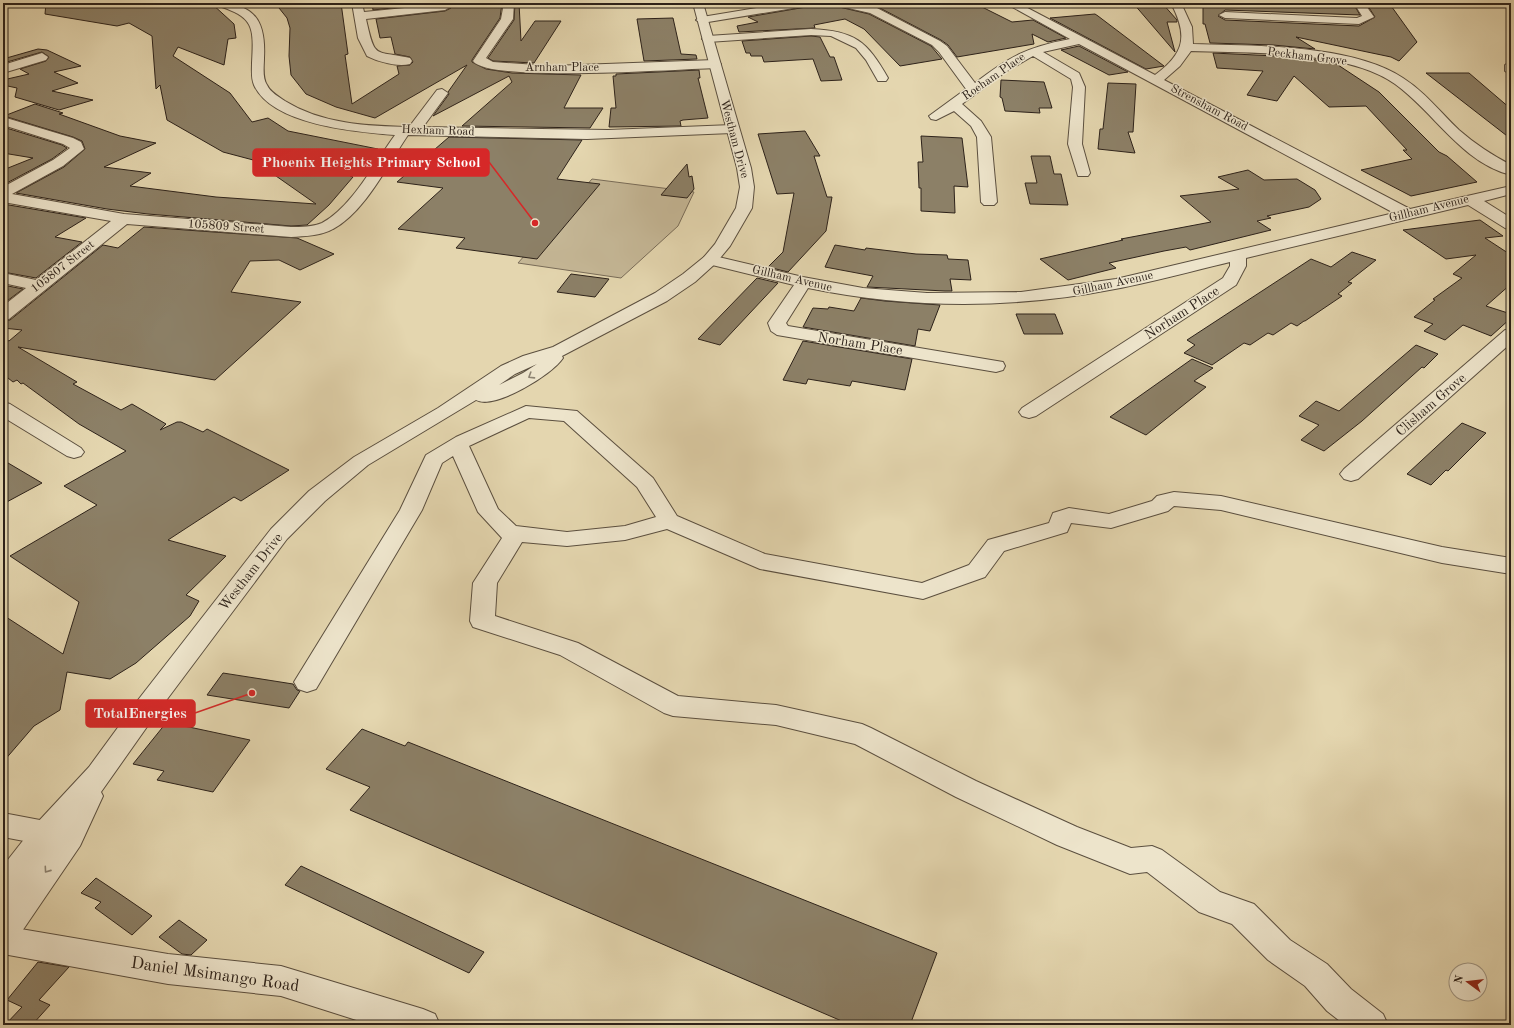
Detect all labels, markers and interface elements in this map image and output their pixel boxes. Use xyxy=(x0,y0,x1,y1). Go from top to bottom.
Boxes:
street label: Peckham Grove xyxy=(1266,46,1348,68)
street label: Roeham Place xyxy=(960,51,1028,103)
street label: Arnham Place xyxy=(525,62,599,74)
street label: Strensham Road xyxy=(1168,83,1250,133)
street label: Westham Drive xyxy=(718,98,750,180)
street label: Hexham Road xyxy=(401,124,475,138)
callout: Phoenix Heights Primary School xyxy=(253,149,489,176)
text: Phoenix Heights Primary School xyxy=(261,156,481,171)
street label: Gillham Avenue xyxy=(1388,193,1471,225)
street label: 105809 Street xyxy=(187,217,265,236)
street label: 105807 Street xyxy=(28,238,97,295)
street label: Gillham Avenue xyxy=(751,264,834,294)
street label: Gillham Avenue xyxy=(1072,270,1155,298)
street label: Norham Place xyxy=(1142,284,1222,342)
street label: Norham Place xyxy=(817,330,903,358)
street label: Clisham Grove xyxy=(1393,371,1469,439)
one-way arrow xyxy=(528,372,535,379)
street label: Westham Drive xyxy=(216,531,286,613)
callout: TotalEnergies xyxy=(86,700,195,727)
text: TotalEnergies xyxy=(93,707,187,722)
one-way arrow xyxy=(44,866,52,873)
street label: Daniel Msimango Road xyxy=(130,955,301,995)
north arrow xyxy=(1448,962,1488,1002)
text: N xyxy=(1453,974,1466,985)

